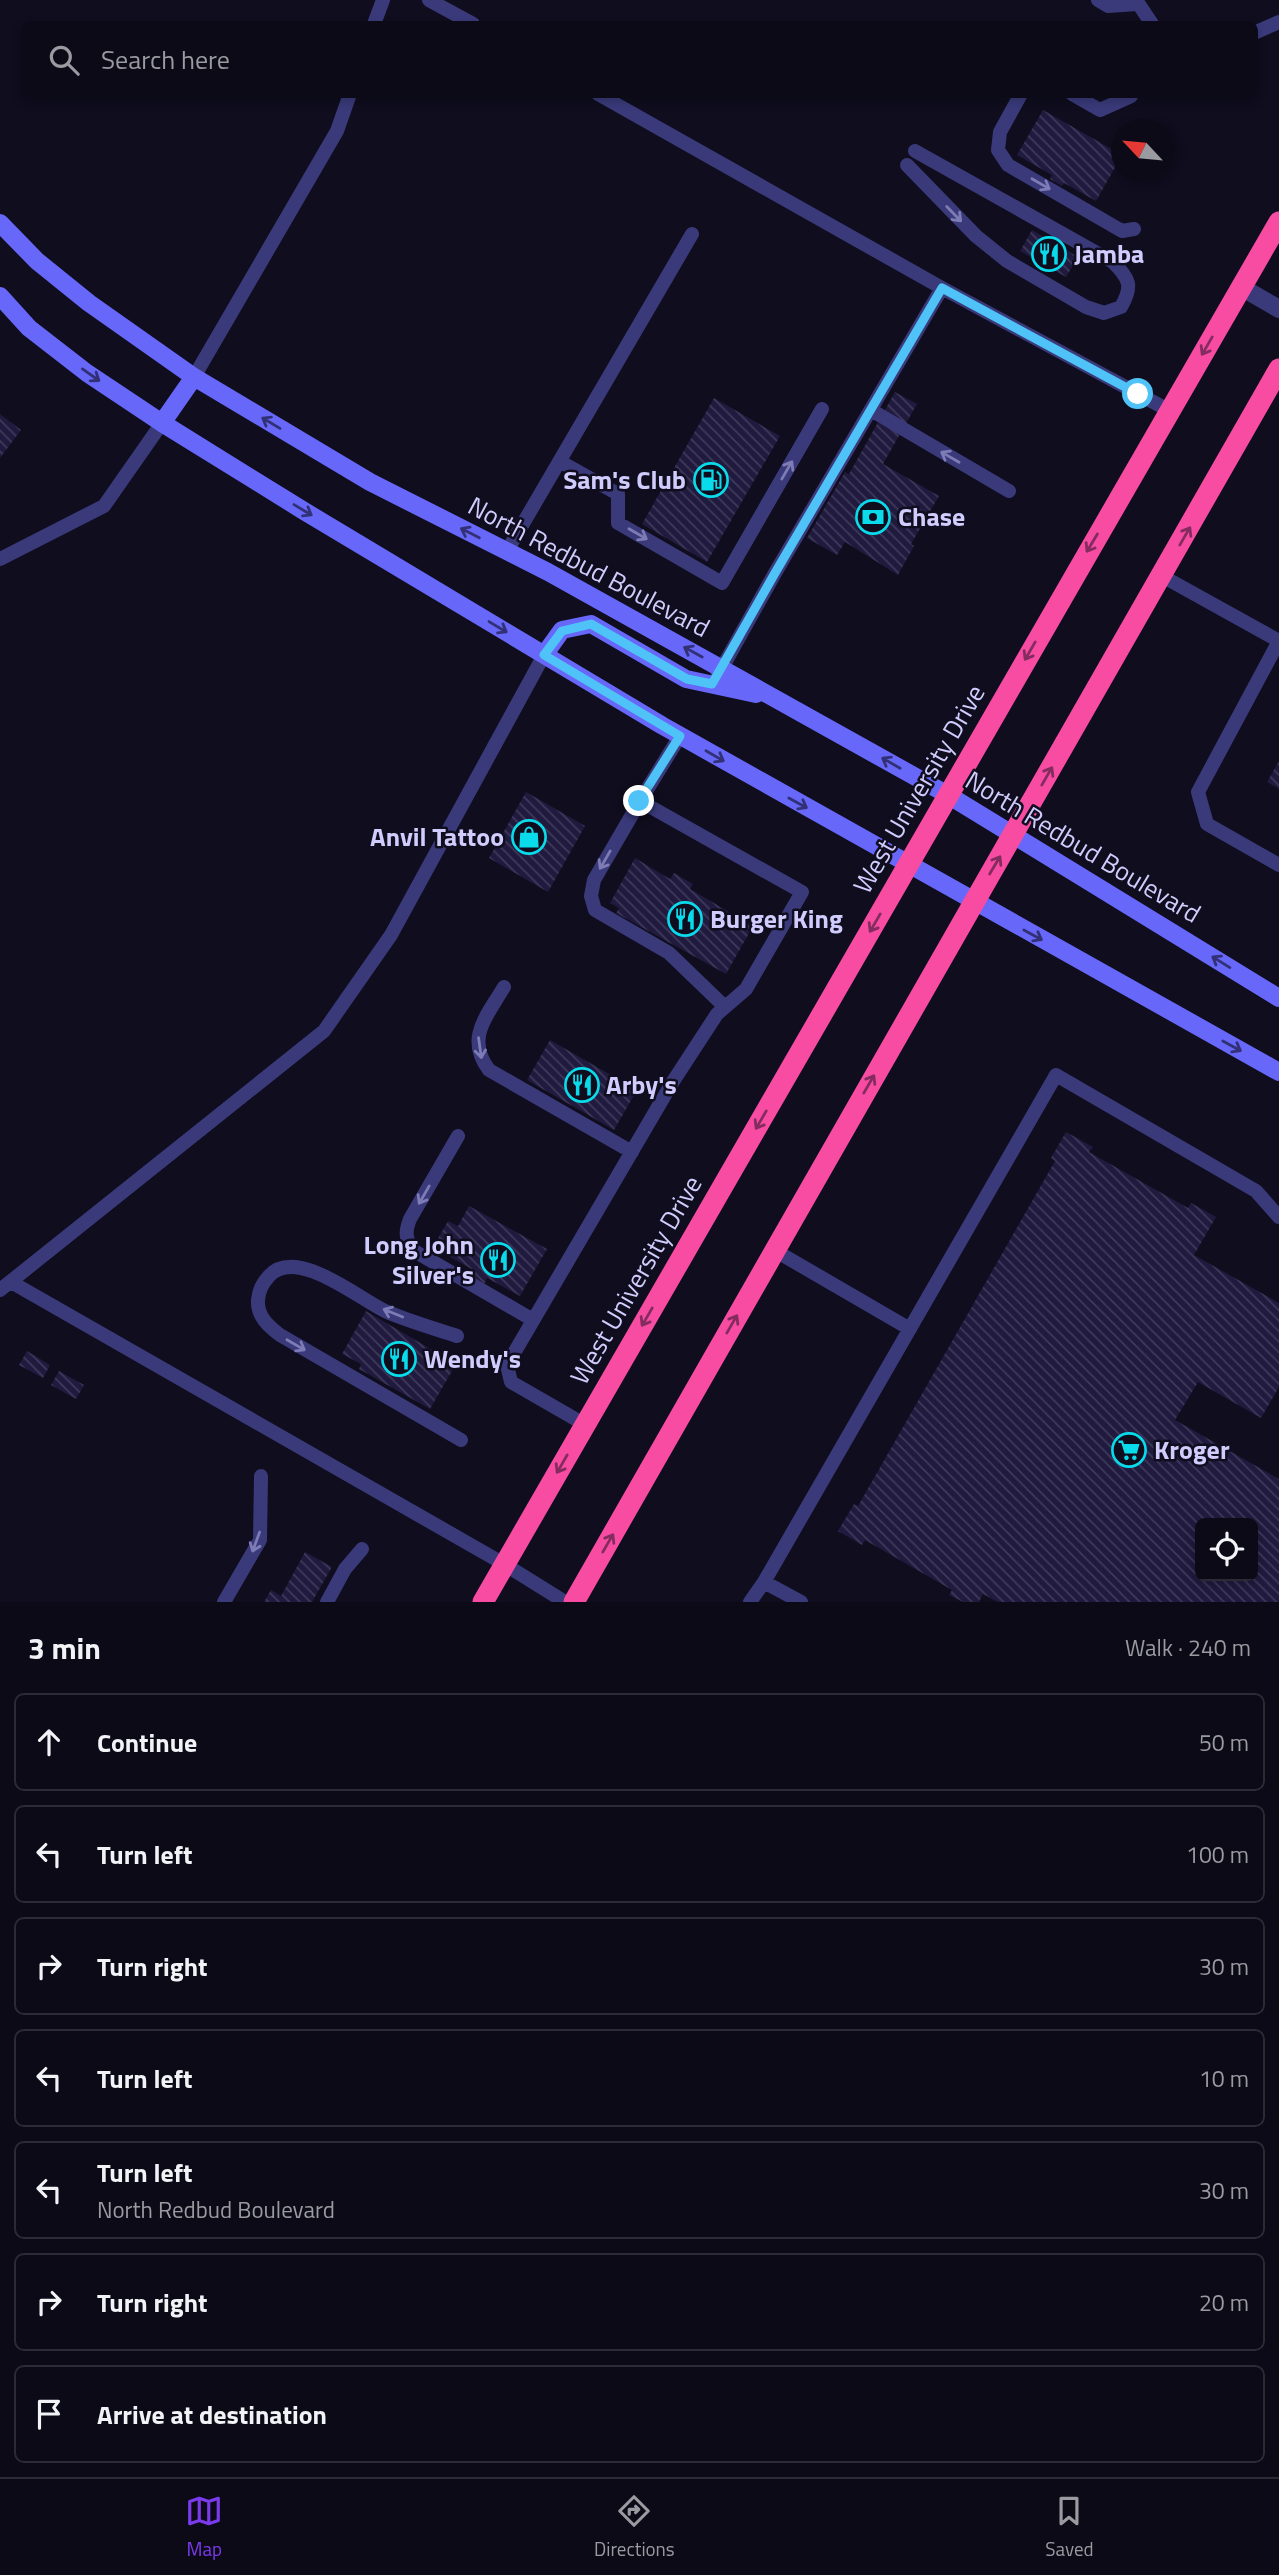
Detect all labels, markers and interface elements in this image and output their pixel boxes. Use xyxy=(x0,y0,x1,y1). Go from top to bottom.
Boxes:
search box xyxy=(21,21,1258,98)
text: Search here xyxy=(101,40,230,79)
icon: search xyxy=(45,41,83,79)
north arrow xyxy=(1111,119,1174,182)
one-way arrow xyxy=(1031,177,1051,191)
one-way arrow xyxy=(946,205,963,222)
place label: Jamba xyxy=(1074,234,1144,273)
restaurant icon: Jamba xyxy=(1030,235,1068,273)
one-way arrow xyxy=(1200,336,1214,356)
one-way arrow xyxy=(81,368,100,382)
route start xyxy=(1122,378,1153,409)
one-way arrow xyxy=(262,416,282,430)
one-way arrow xyxy=(941,450,961,464)
place label: Sam's Club xyxy=(563,460,686,499)
fuel station icon: Sam's Club xyxy=(692,461,730,499)
one-way arrow xyxy=(780,461,794,481)
street label: North Redbud Boulevard xyxy=(461,486,717,647)
place label: Chase xyxy=(898,497,965,536)
bank icon: Chase xyxy=(854,498,892,536)
one-way arrow xyxy=(293,504,313,518)
one-way arrow xyxy=(460,526,481,539)
one-way arrow xyxy=(1178,526,1192,546)
one-way arrow xyxy=(627,528,647,542)
one-way arrow xyxy=(1085,532,1099,552)
one-way arrow xyxy=(488,621,508,635)
one-way arrow xyxy=(1023,640,1037,660)
one-way arrow xyxy=(683,645,703,659)
street label: West University Drive xyxy=(843,677,994,900)
one-way arrow xyxy=(704,750,725,763)
one-way arrow xyxy=(881,756,901,770)
street label: North Redbud Boulevard xyxy=(958,761,1209,933)
one-way arrow xyxy=(1041,766,1055,786)
route end xyxy=(623,785,654,816)
one-way arrow xyxy=(787,797,808,810)
place label: Anvil Tattoo xyxy=(370,817,504,856)
shop icon: Anvil Tattoo xyxy=(510,818,548,856)
one-way arrow xyxy=(598,849,612,869)
one-way arrow xyxy=(988,856,1002,876)
place label: Burger King xyxy=(710,899,843,938)
restaurant icon: Burger King xyxy=(666,900,704,938)
one-way arrow xyxy=(867,913,881,933)
one-way arrow xyxy=(1023,928,1043,942)
one-way arrow xyxy=(1211,955,1231,969)
one-way arrow xyxy=(474,1036,487,1059)
one-way arrow xyxy=(1221,1040,1242,1053)
place label: Arby's xyxy=(606,1065,677,1104)
restaurant icon: Arby's xyxy=(563,1066,601,1104)
one-way arrow xyxy=(862,1074,876,1094)
one-way arrow xyxy=(754,1110,768,1130)
street label: West University Drive xyxy=(560,1168,711,1391)
one-way arrow xyxy=(417,1185,431,1205)
place label: Long John Silver's xyxy=(364,1225,474,1294)
restaurant icon: Long John Silver's xyxy=(479,1241,517,1279)
one-way arrow xyxy=(382,1305,404,1318)
one-way arrow xyxy=(640,1307,654,1327)
one-way arrow xyxy=(725,1314,739,1334)
one-way arrow xyxy=(285,1339,306,1352)
place label: Wendy's xyxy=(424,1339,521,1378)
restaurant icon: Wendy's xyxy=(380,1340,418,1378)
place label: Kroger xyxy=(1154,1430,1230,1469)
supermarket icon: Kroger xyxy=(1110,1431,1148,1469)
one-way arrow xyxy=(554,1453,568,1473)
map controls xyxy=(1195,1518,1258,1581)
button: locate xyxy=(1195,1518,1258,1581)
one-way arrow xyxy=(249,1531,261,1553)
one-way arrow xyxy=(601,1533,615,1553)
text: 3 min xyxy=(28,1625,101,1671)
text: Walk · 240 m xyxy=(1125,1630,1251,1665)
icon: ahead xyxy=(30,1723,68,1761)
text: Continue xyxy=(97,1723,197,1762)
text: 50 m xyxy=(1199,1725,1249,1760)
icon: left xyxy=(30,1835,68,1873)
text: Turn left xyxy=(97,1835,192,1874)
text: 100 m xyxy=(1186,1837,1249,1872)
icon: right xyxy=(30,1947,68,1985)
text: Turn right xyxy=(97,1947,208,1986)
text: 30 m xyxy=(1199,1949,1249,1984)
icon: left xyxy=(30,2059,68,2097)
text: Turn left xyxy=(97,2059,192,2098)
text: 10 m xyxy=(1199,2061,1249,2096)
text: Turn left xyxy=(97,2153,192,2192)
icon: left xyxy=(30,2171,68,2209)
text: 30 m xyxy=(1199,2173,1249,2208)
text: North Redbud Boulevard xyxy=(97,2192,335,2227)
icon: right xyxy=(30,2283,68,2321)
text: Turn right xyxy=(97,2283,208,2322)
text: 20 m xyxy=(1199,2285,1249,2320)
icon: arrive xyxy=(30,2395,68,2433)
text: Arrive at destination xyxy=(97,2395,327,2434)
tab: Map xyxy=(185,2492,223,2563)
tab: Directions xyxy=(594,2492,675,2563)
tab: Saved xyxy=(1045,2492,1094,2563)

